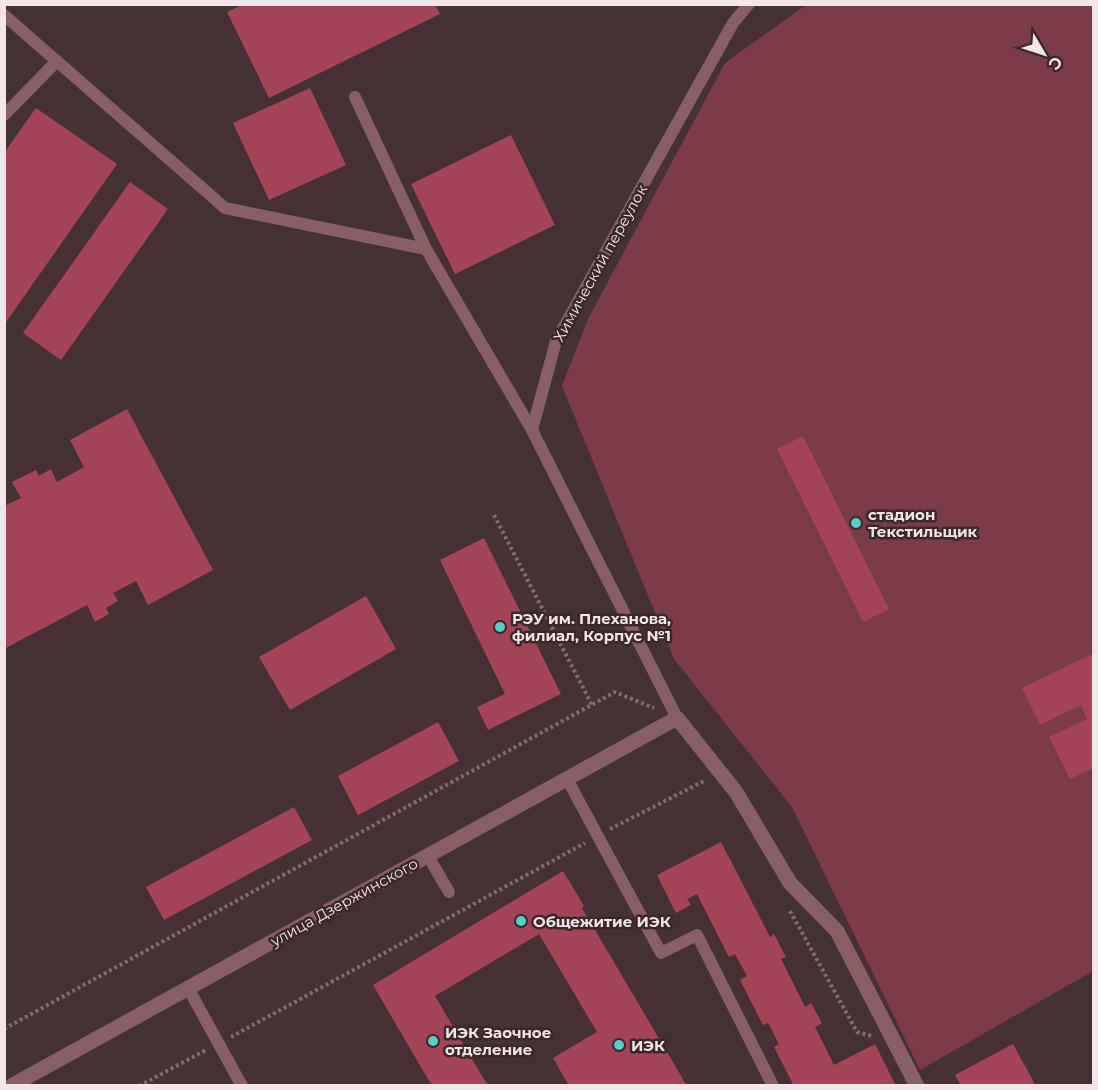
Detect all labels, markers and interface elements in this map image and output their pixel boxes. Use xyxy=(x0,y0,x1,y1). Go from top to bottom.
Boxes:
north arrow xyxy=(1014,24,1074,84)
text: С xyxy=(1044,53,1066,74)
street label: Химический переулок xyxy=(549,181,651,345)
place label: стадион Текстильщик xyxy=(868,505,978,541)
marker: стадион Текстильщик xyxy=(849,516,863,530)
place label: РЭУ им. Плеханова, филиал, Корпус №1 xyxy=(512,609,671,645)
marker: РЭУ им. Плеханова, филиал, Корпус №1 xyxy=(493,620,507,634)
street label: улица Дзержинского xyxy=(266,854,421,951)
place label: Общежитие ИЭК xyxy=(533,912,671,931)
marker: Общежитие ИЭК xyxy=(514,914,528,928)
place label: ИЭК Заочное отделение xyxy=(445,1023,551,1059)
marker: ИЭК Заочное отделение xyxy=(426,1034,440,1048)
place label: ИЭК xyxy=(631,1036,665,1055)
marker: ИЭК xyxy=(612,1038,626,1052)

